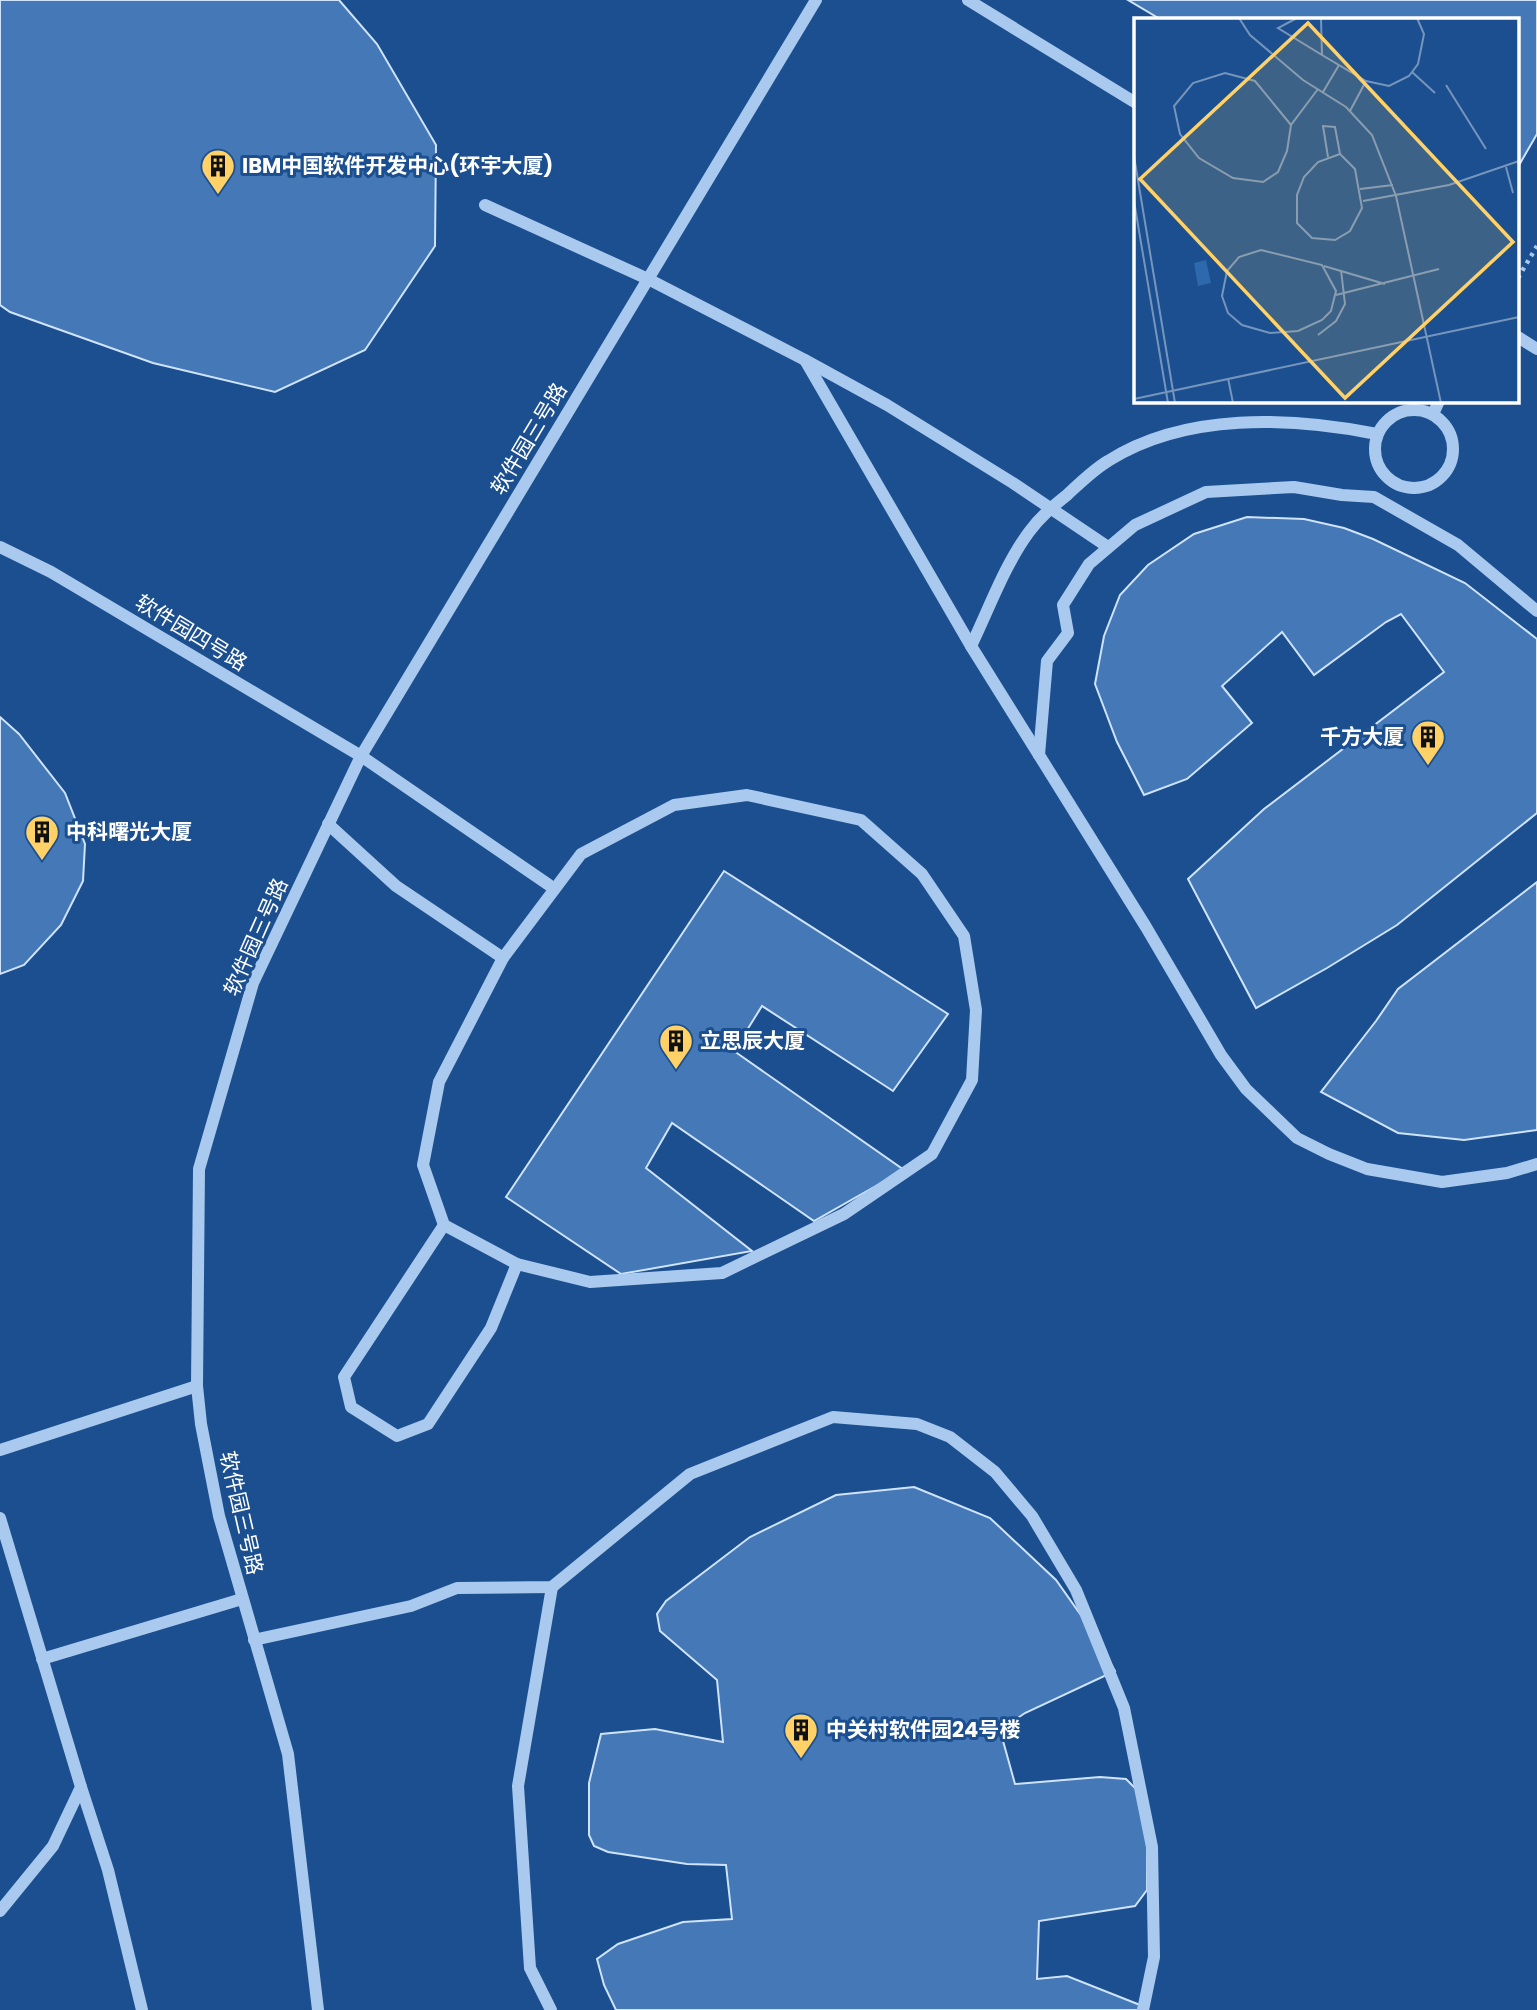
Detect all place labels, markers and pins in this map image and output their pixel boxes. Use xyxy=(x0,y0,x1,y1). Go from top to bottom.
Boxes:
building icon: IBM中国软件开发中心(环宇大厦) xyxy=(199,147,237,196)
place label: IBM中国软件开发中心(环宇大厦) xyxy=(242,151,553,180)
building icon: 千方大厦 xyxy=(1409,718,1447,767)
place label: 千方大厦 xyxy=(1320,722,1404,751)
building icon: 中科曙光大厦 xyxy=(23,813,61,862)
place label: 中科曙光大厦 xyxy=(66,817,192,846)
building icon: 立思辰大厦 xyxy=(657,1022,695,1071)
place label: 立思辰大厦 xyxy=(700,1026,805,1055)
building icon: 中关村软件园24号楼 xyxy=(782,1711,820,1760)
place label: 中关村软件园24号楼 xyxy=(826,1715,1020,1744)

